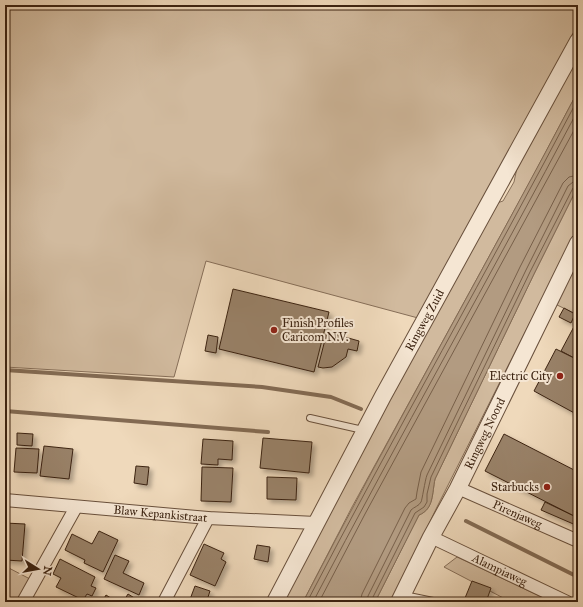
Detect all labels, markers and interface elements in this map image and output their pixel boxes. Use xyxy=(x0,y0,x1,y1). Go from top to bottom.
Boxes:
street label: Ringweg Zuid xyxy=(402,287,447,354)
place label: Finish Profiles Caricom N.V. xyxy=(282,316,353,344)
marker: Finish Profiles Caricom N.V. xyxy=(269,325,279,335)
place label: Electric City xyxy=(489,369,552,383)
marker: Electric City xyxy=(555,371,565,381)
street label: Ringweg Noord xyxy=(461,396,508,472)
place label: Starbucks xyxy=(491,480,539,494)
marker: Starbucks xyxy=(542,482,552,492)
street label: Pirenjaweg xyxy=(491,497,545,532)
street label: Blaw Kepankistraat xyxy=(113,503,209,525)
north arrow xyxy=(18,549,58,589)
street label: Alampiaweg xyxy=(469,550,530,590)
text: N xyxy=(40,565,55,577)

